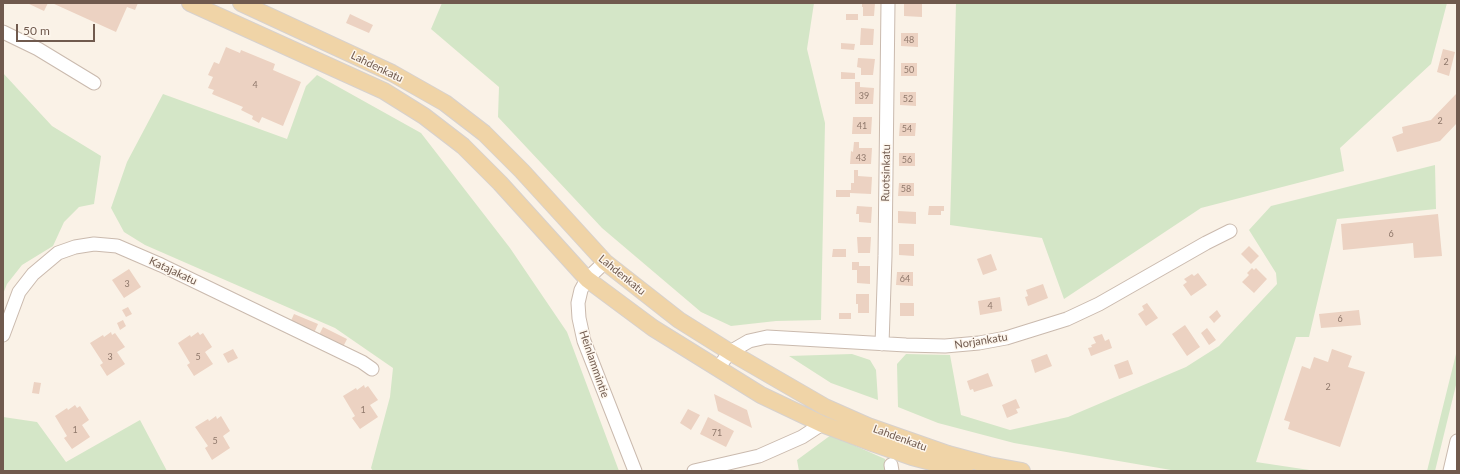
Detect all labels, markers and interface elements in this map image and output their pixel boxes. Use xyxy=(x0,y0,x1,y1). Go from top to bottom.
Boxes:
scale bar xyxy=(18,16,97,42)
text: 50 m xyxy=(23,23,50,38)
house number: 48 xyxy=(904,35,914,45)
street label: Lahdenkatu xyxy=(349,49,405,85)
house number: 2 xyxy=(1443,57,1449,67)
house number: 50 xyxy=(904,65,914,75)
house number: 4 xyxy=(252,80,258,90)
house number: 39 xyxy=(859,91,869,101)
house number: 52 xyxy=(903,94,913,104)
house number: 2 xyxy=(1437,116,1443,126)
house number: 41 xyxy=(857,121,867,131)
house number: 54 xyxy=(902,124,912,134)
street label: Ruotsinkatu xyxy=(879,144,893,202)
house number: 43 xyxy=(856,153,866,163)
house number: 56 xyxy=(902,155,912,165)
house number: 58 xyxy=(901,184,911,194)
house number: 6 xyxy=(1388,229,1394,239)
street label: Lahdenkatu xyxy=(596,252,648,298)
street label: Katajakatu xyxy=(147,254,199,288)
house number: 64 xyxy=(900,274,910,284)
house number: 3 xyxy=(124,279,130,289)
house number: 4 xyxy=(987,301,993,311)
house number: 6 xyxy=(1337,314,1343,324)
street label: Heinlammintie xyxy=(576,329,612,399)
street label: Norjankatu xyxy=(953,330,1009,352)
house number: 3 xyxy=(107,352,113,362)
house number: 5 xyxy=(195,352,201,362)
house number: 2 xyxy=(1325,382,1331,392)
house number: 1 xyxy=(360,405,366,415)
street label: Lahdenkatu xyxy=(871,422,929,454)
house number: 1 xyxy=(72,425,78,435)
house number: 71 xyxy=(712,428,722,438)
house number: 5 xyxy=(212,436,218,446)

